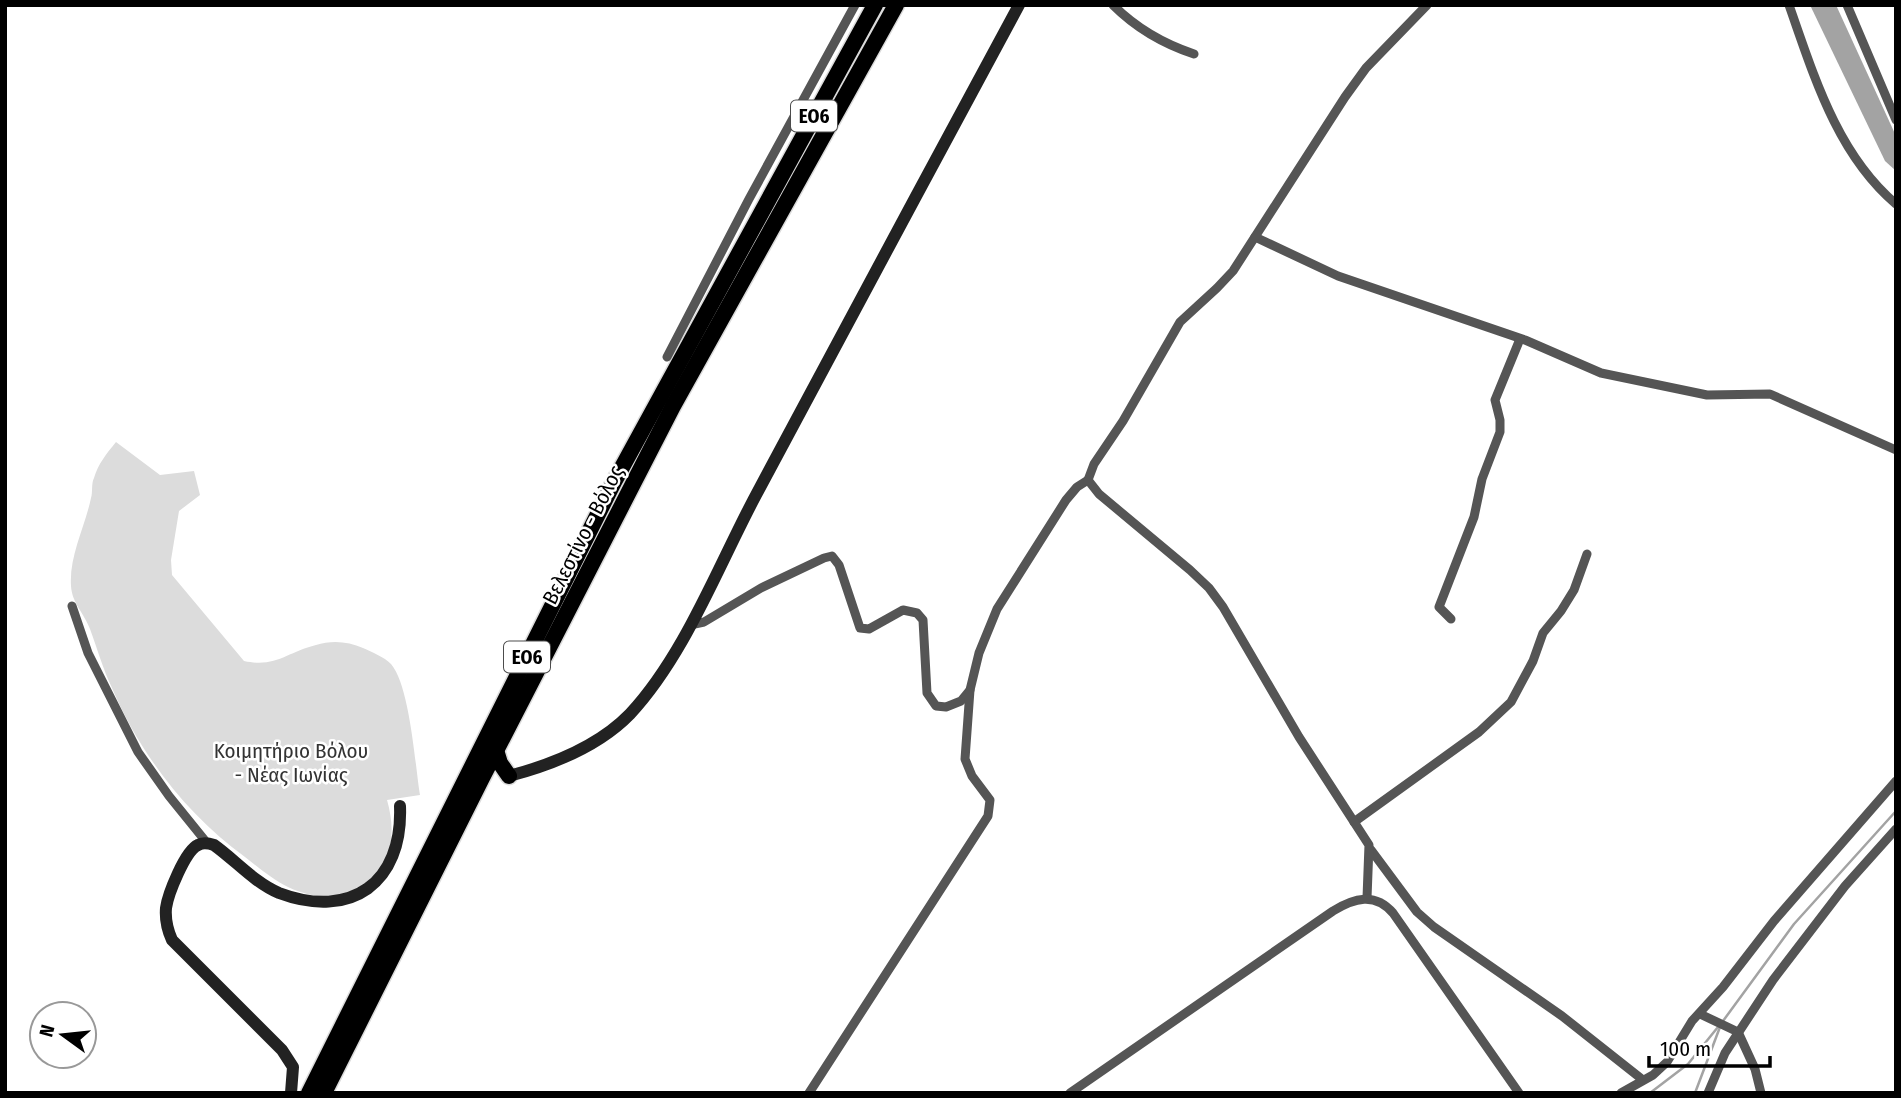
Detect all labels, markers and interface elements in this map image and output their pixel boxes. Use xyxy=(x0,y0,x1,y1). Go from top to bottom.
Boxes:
road number: ΕΟ6 xyxy=(791,100,837,132)
street label: Βελεστίνο - Βόλος xyxy=(537,461,629,609)
road number: ΕΟ6 xyxy=(504,642,550,672)
park label: Κοιμητήριο Βόλου - Νέας Ιωνίας xyxy=(214,738,368,788)
north arrow xyxy=(28,1000,98,1070)
text: N xyxy=(34,1022,60,1039)
scale bar xyxy=(1649,1024,1770,1068)
text: 100 m xyxy=(1660,1036,1711,1062)

